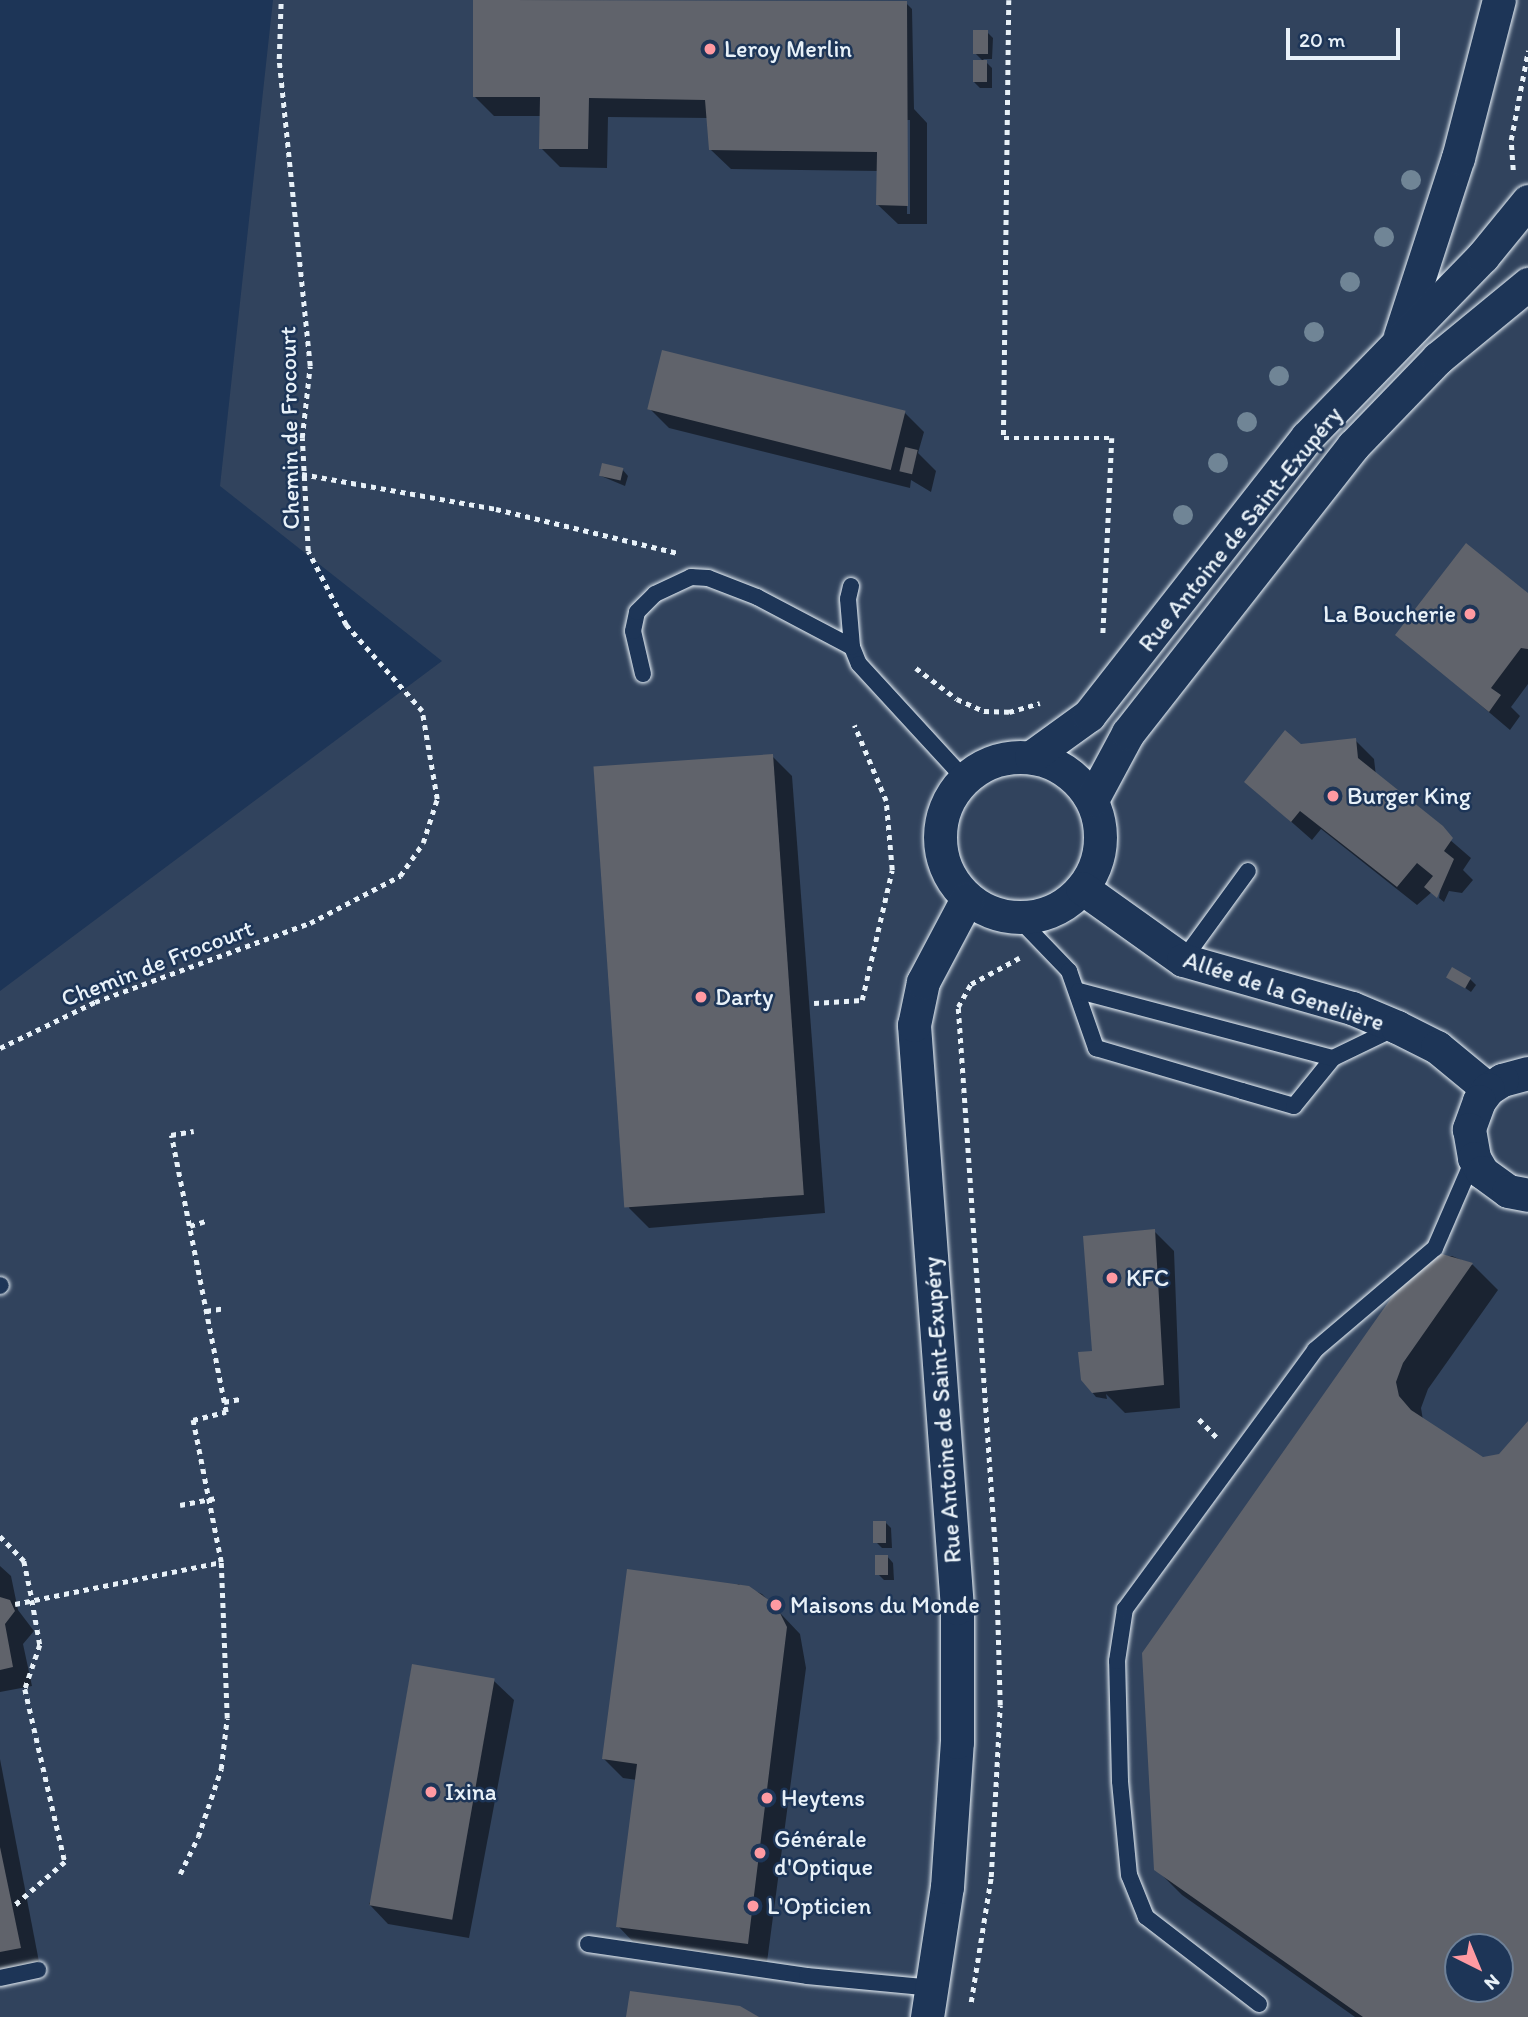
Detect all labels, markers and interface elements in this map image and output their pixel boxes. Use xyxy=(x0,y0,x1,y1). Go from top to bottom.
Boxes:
scale bar xyxy=(1290,14,1404,58)
text: 20 m xyxy=(1299,27,1345,52)
place label: Leroy Merlin xyxy=(724,35,852,63)
marker: Leroy Merlin xyxy=(702,41,718,57)
street label: Chemin de Frocourt xyxy=(273,326,305,530)
street label: Rue Antoine de Saint-Exupéry xyxy=(1132,400,1348,658)
place label: La Boucherie xyxy=(1323,600,1456,628)
marker: La Boucherie xyxy=(1462,606,1478,622)
place label: Burger King xyxy=(1347,782,1471,810)
marker: Burger King xyxy=(1325,788,1341,804)
street label: Chemin de Frocourt xyxy=(57,913,257,1013)
street label: Allée de la Genelière xyxy=(1180,945,1388,1037)
place label: Darty xyxy=(715,983,773,1011)
marker: Darty xyxy=(693,989,709,1005)
street label: Rue Antoine de Saint-Exupéry xyxy=(917,1255,967,1565)
place label: KFC xyxy=(1126,1264,1169,1292)
marker: KFC xyxy=(1104,1270,1120,1286)
place label: Maisons du Monde xyxy=(790,1591,980,1619)
marker: Maisons du Monde xyxy=(768,1597,784,1613)
place label: Ixina xyxy=(445,1778,497,1806)
marker: Ixina xyxy=(423,1784,439,1800)
place label: Heytens xyxy=(781,1784,865,1812)
marker: Heytens xyxy=(759,1790,775,1806)
place label: Générale d'Optique xyxy=(774,1825,873,1881)
marker: Générale d'Optique xyxy=(752,1845,768,1861)
place label: L'Opticien xyxy=(767,1892,871,1920)
marker: L'Opticien xyxy=(745,1898,761,1914)
north arrow xyxy=(1444,1933,1514,2003)
text: N xyxy=(1480,1969,1505,1995)

